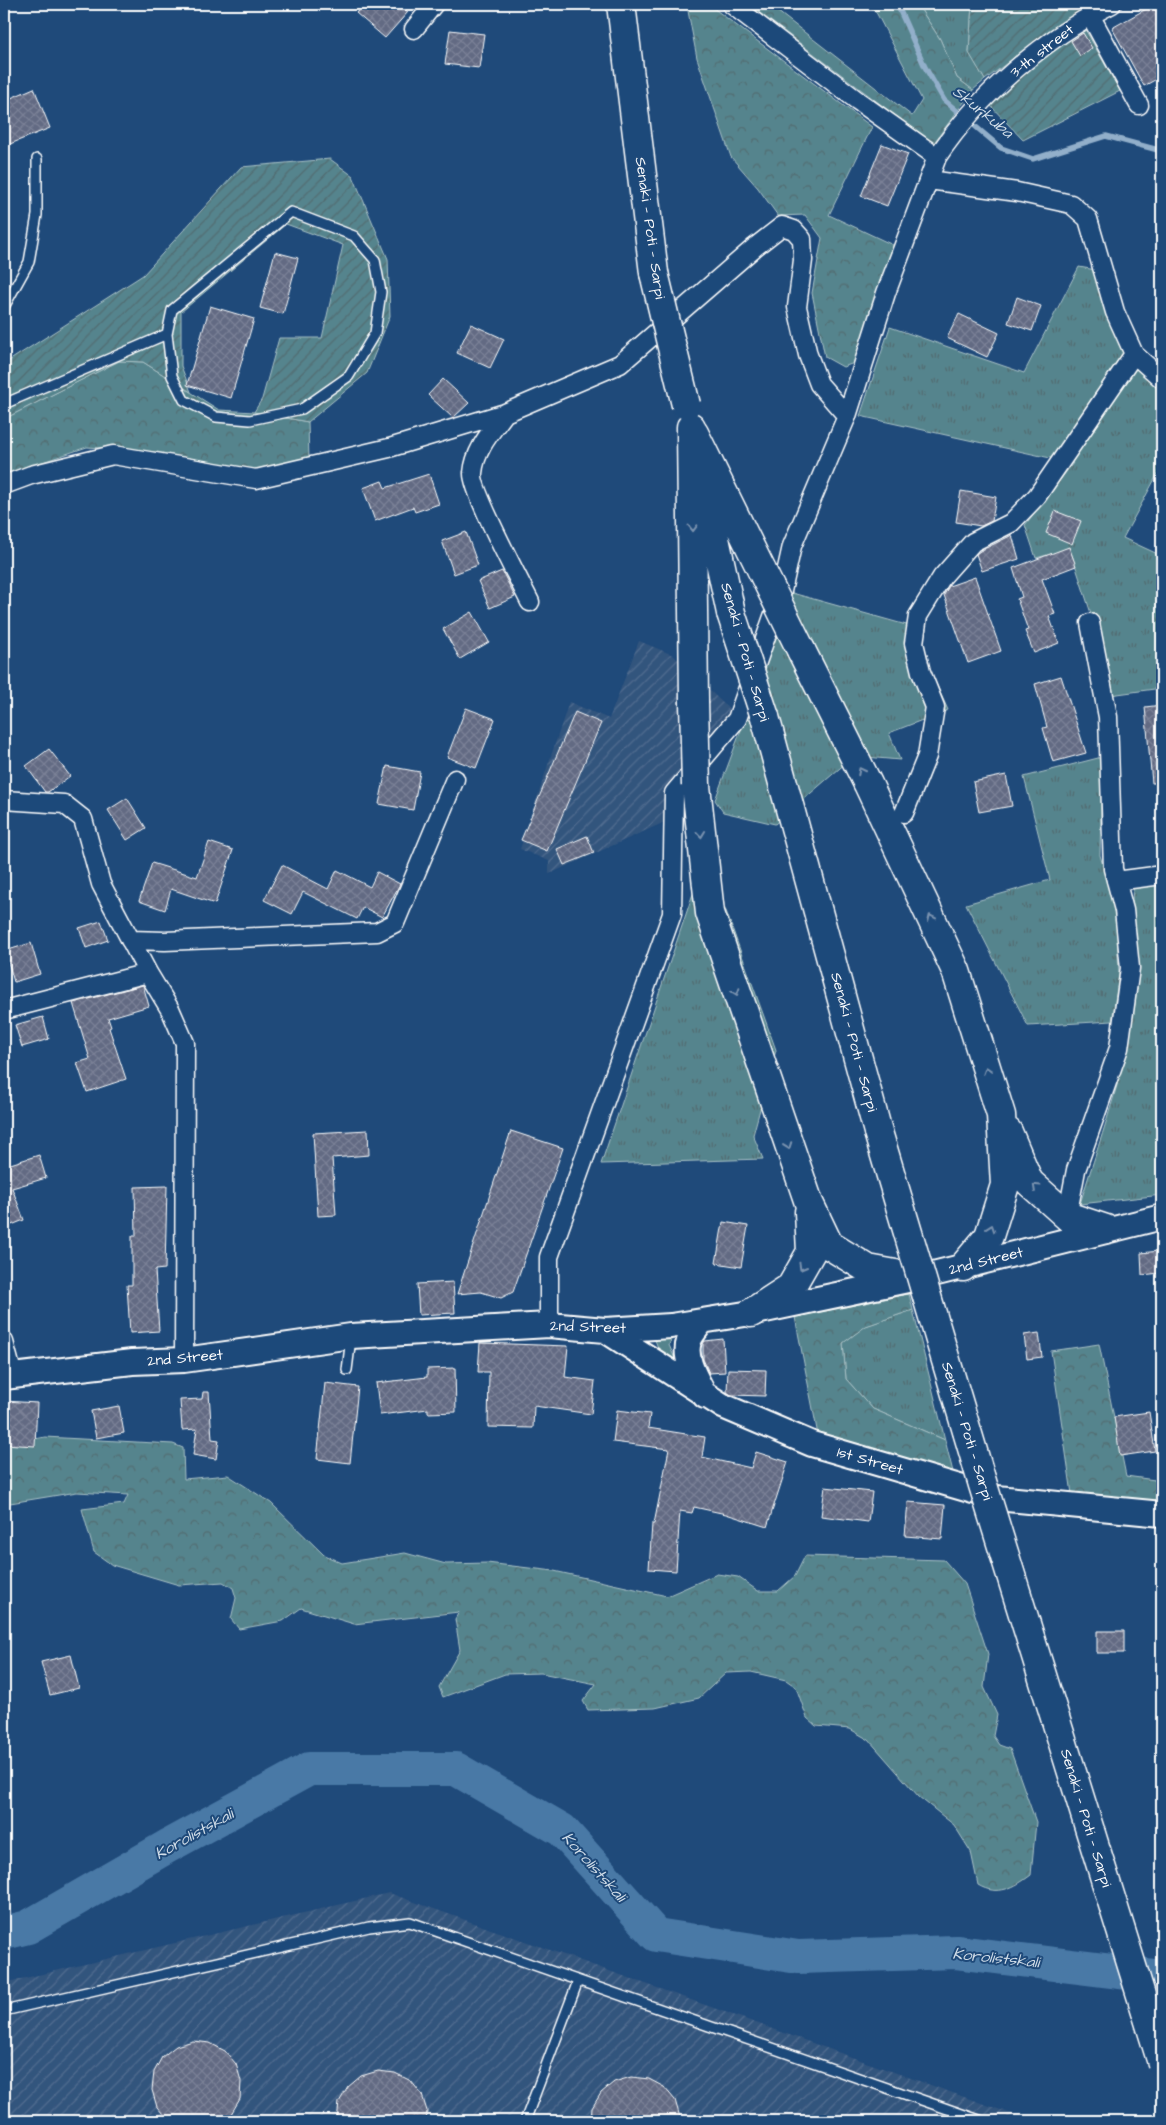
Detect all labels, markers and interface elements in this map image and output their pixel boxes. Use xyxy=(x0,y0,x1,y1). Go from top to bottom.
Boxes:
street label: 3-th street xyxy=(1006,19,1078,83)
water label: Skurkuba xyxy=(948,81,1019,144)
street label: Senaki — Poti — Sarpi xyxy=(630,156,670,301)
one-way arrow xyxy=(687,524,698,532)
street label: Senaki — Poti — Sarpi xyxy=(715,580,775,724)
one-way arrow xyxy=(858,767,868,776)
one-way arrow xyxy=(695,831,706,839)
one-way arrow xyxy=(926,914,937,923)
street label: Senaki — Poti — Sarpi xyxy=(825,970,883,1115)
one-way arrow xyxy=(731,987,741,996)
one-way arrow xyxy=(982,1066,992,1075)
one-way arrow xyxy=(782,1141,792,1150)
one-way arrow xyxy=(1032,1184,1041,1193)
one-way arrow xyxy=(985,1224,995,1233)
street label: 2nd Street xyxy=(947,1242,1025,1280)
one-way arrow xyxy=(798,1261,808,1270)
street label: 2nd Street xyxy=(550,1315,626,1339)
street label: 2nd Street xyxy=(146,1344,224,1372)
street label: Senaki — Poti — Sarpi xyxy=(936,1359,998,1503)
street label: 1st Street xyxy=(835,1442,905,1480)
street label: Senaki — Poti — Sarpi xyxy=(1055,1746,1117,1890)
water label: Korolistskali xyxy=(151,1802,240,1865)
water label: Korolistskali xyxy=(557,1827,633,1909)
water label: Korolistskali xyxy=(952,1943,1043,1974)

